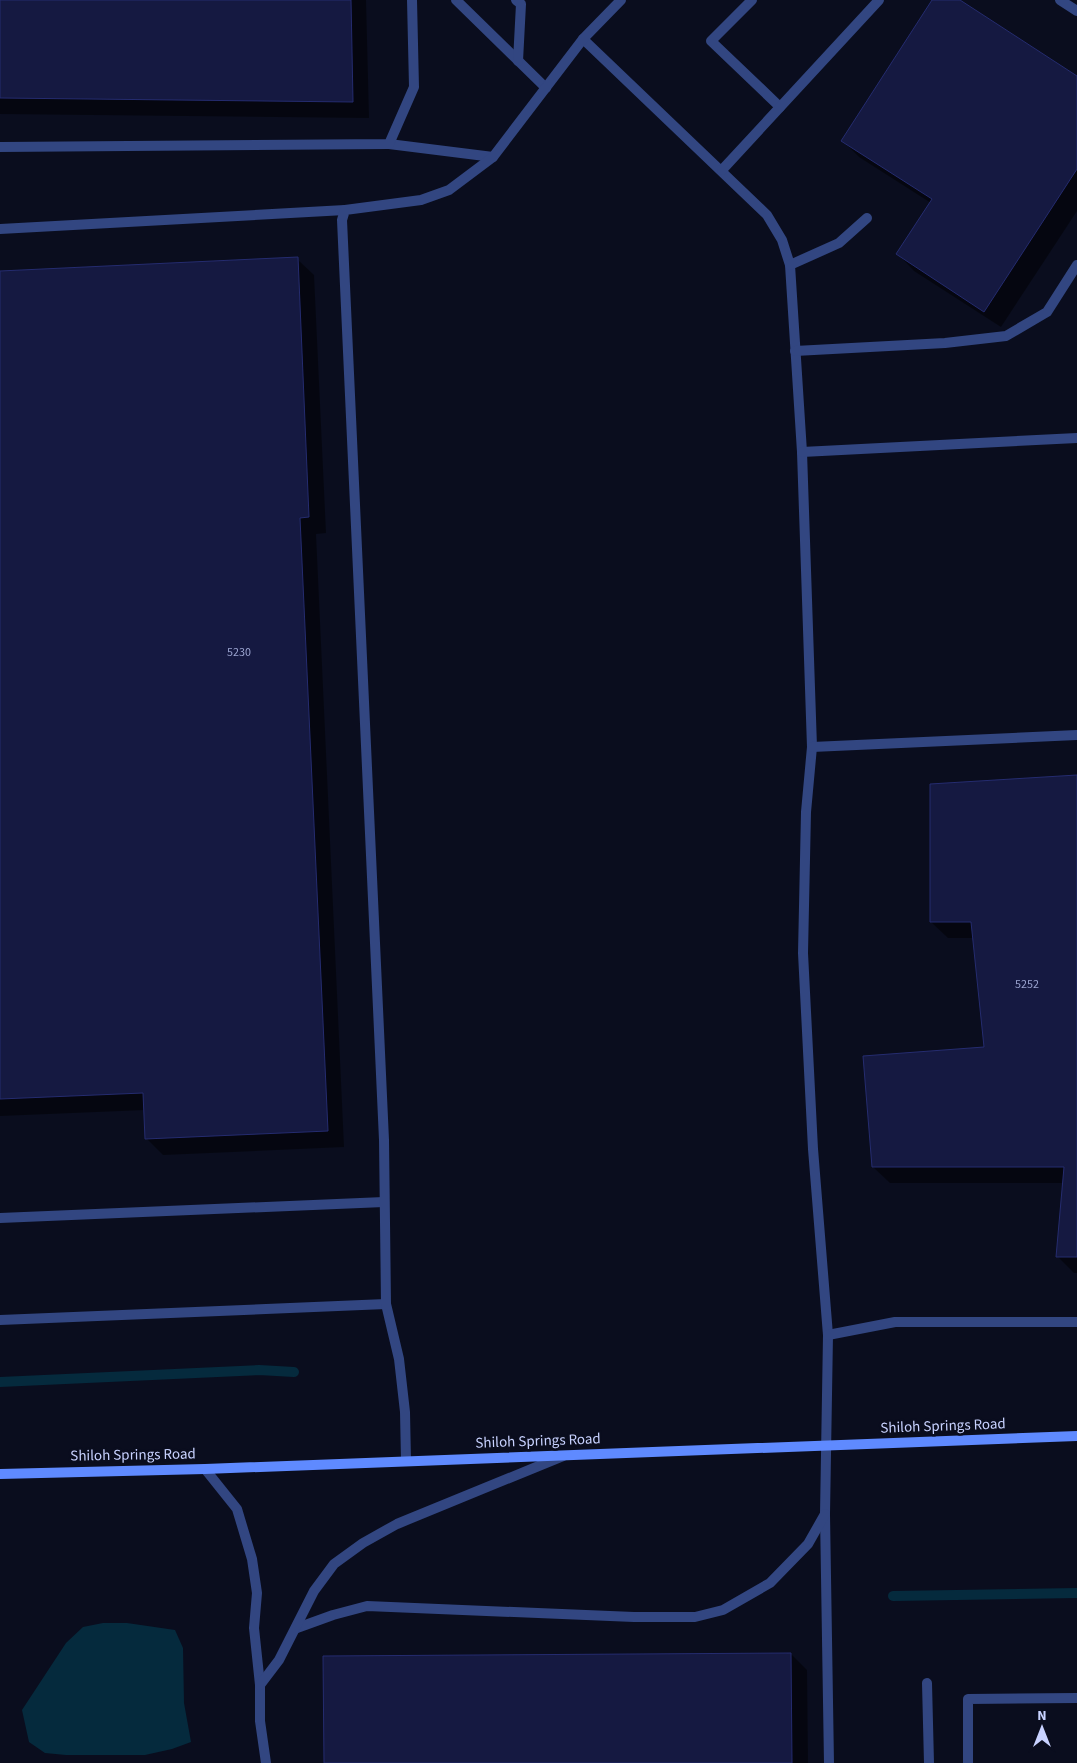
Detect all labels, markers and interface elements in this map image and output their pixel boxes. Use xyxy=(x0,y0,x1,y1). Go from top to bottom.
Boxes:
house number: 5230 xyxy=(227,644,251,661)
house number: 5252 xyxy=(1015,976,1039,993)
street label: Shiloh Springs Road xyxy=(880,1413,1006,1439)
street label: Shiloh Springs Road xyxy=(475,1428,601,1454)
street label: Shiloh Springs Road xyxy=(70,1443,196,1467)
north arrow xyxy=(1017,1703,1067,1753)
text: N xyxy=(1037,1706,1047,1726)

